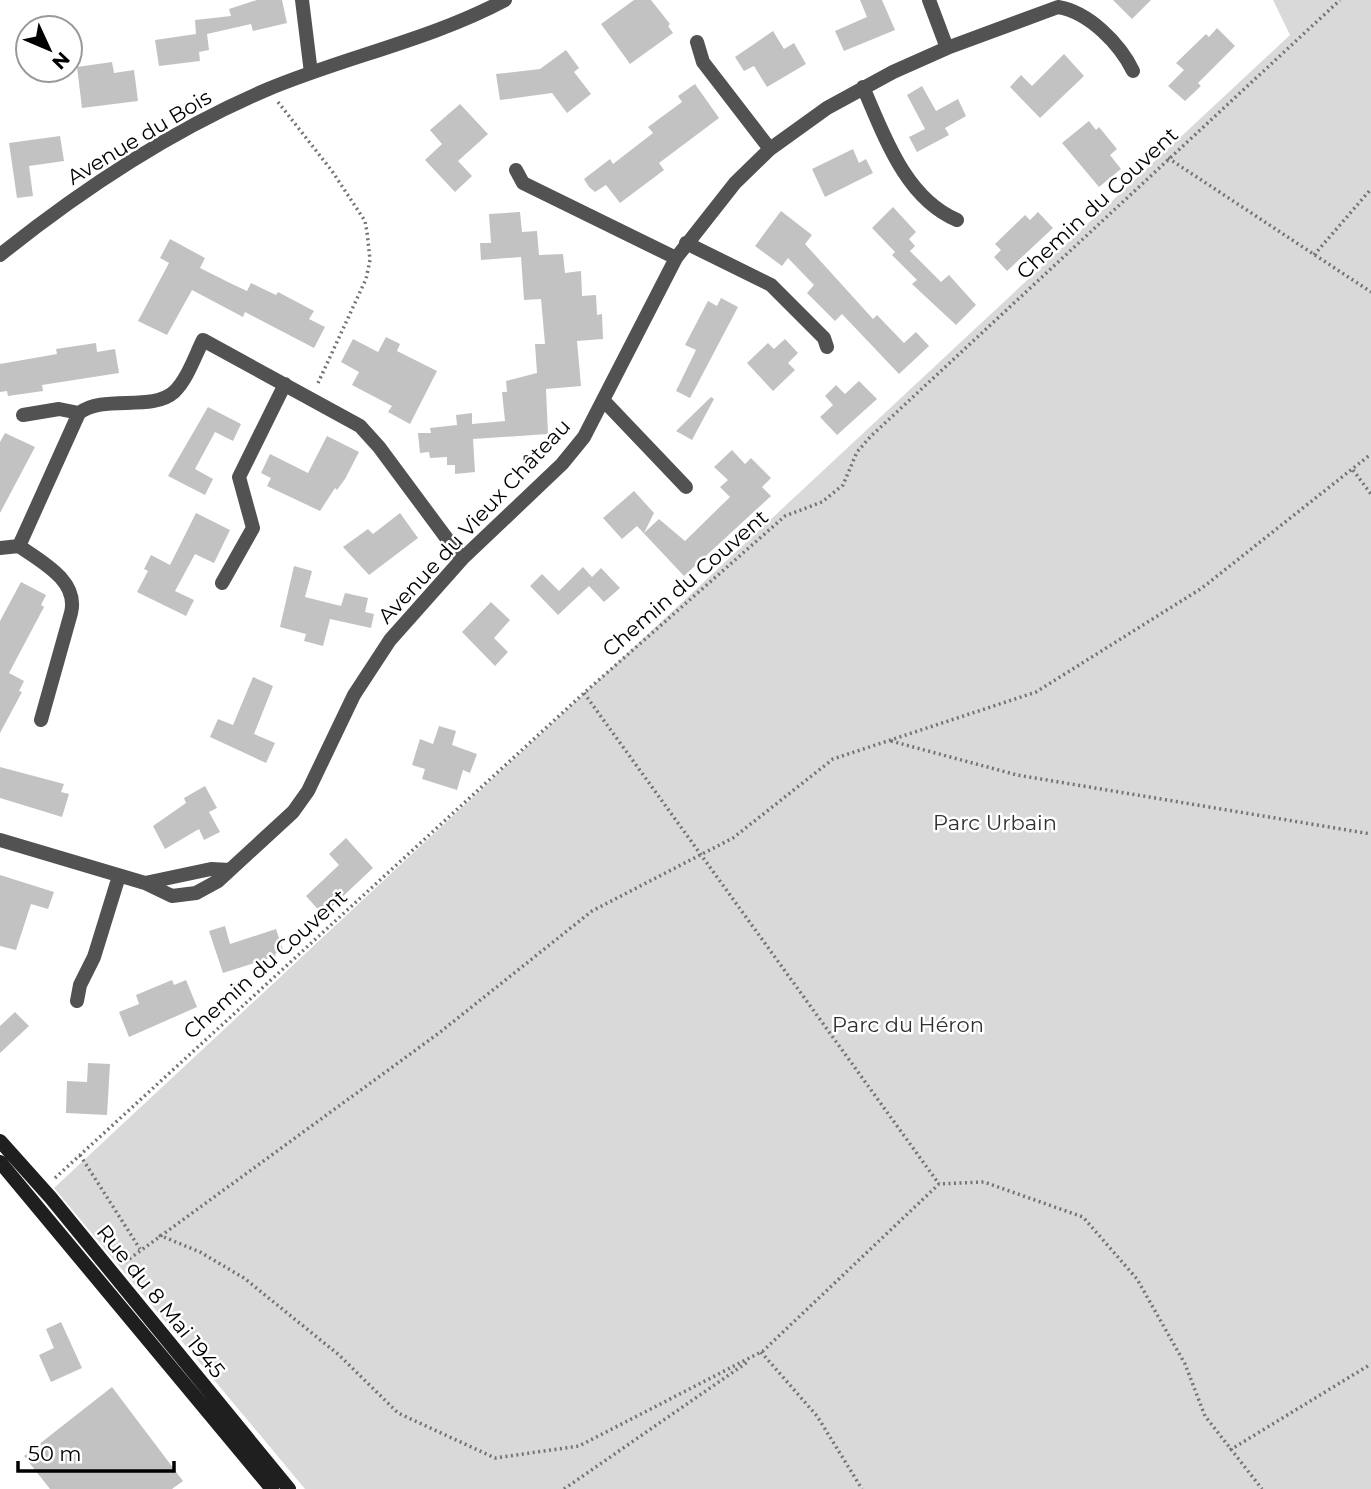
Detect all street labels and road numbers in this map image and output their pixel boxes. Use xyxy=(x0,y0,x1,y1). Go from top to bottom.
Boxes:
street label: Avenue du Bois xyxy=(62,84,216,190)
street label: Chemin du Couvent xyxy=(1011,122,1183,284)
street label: Avenue du Vieux Château xyxy=(373,414,575,628)
street label: Chemin du Couvent xyxy=(597,504,773,662)
street label: Chemin du Couvent xyxy=(178,884,352,1044)
street label: Rue du 8 Mai 1945 xyxy=(92,1219,231,1383)

